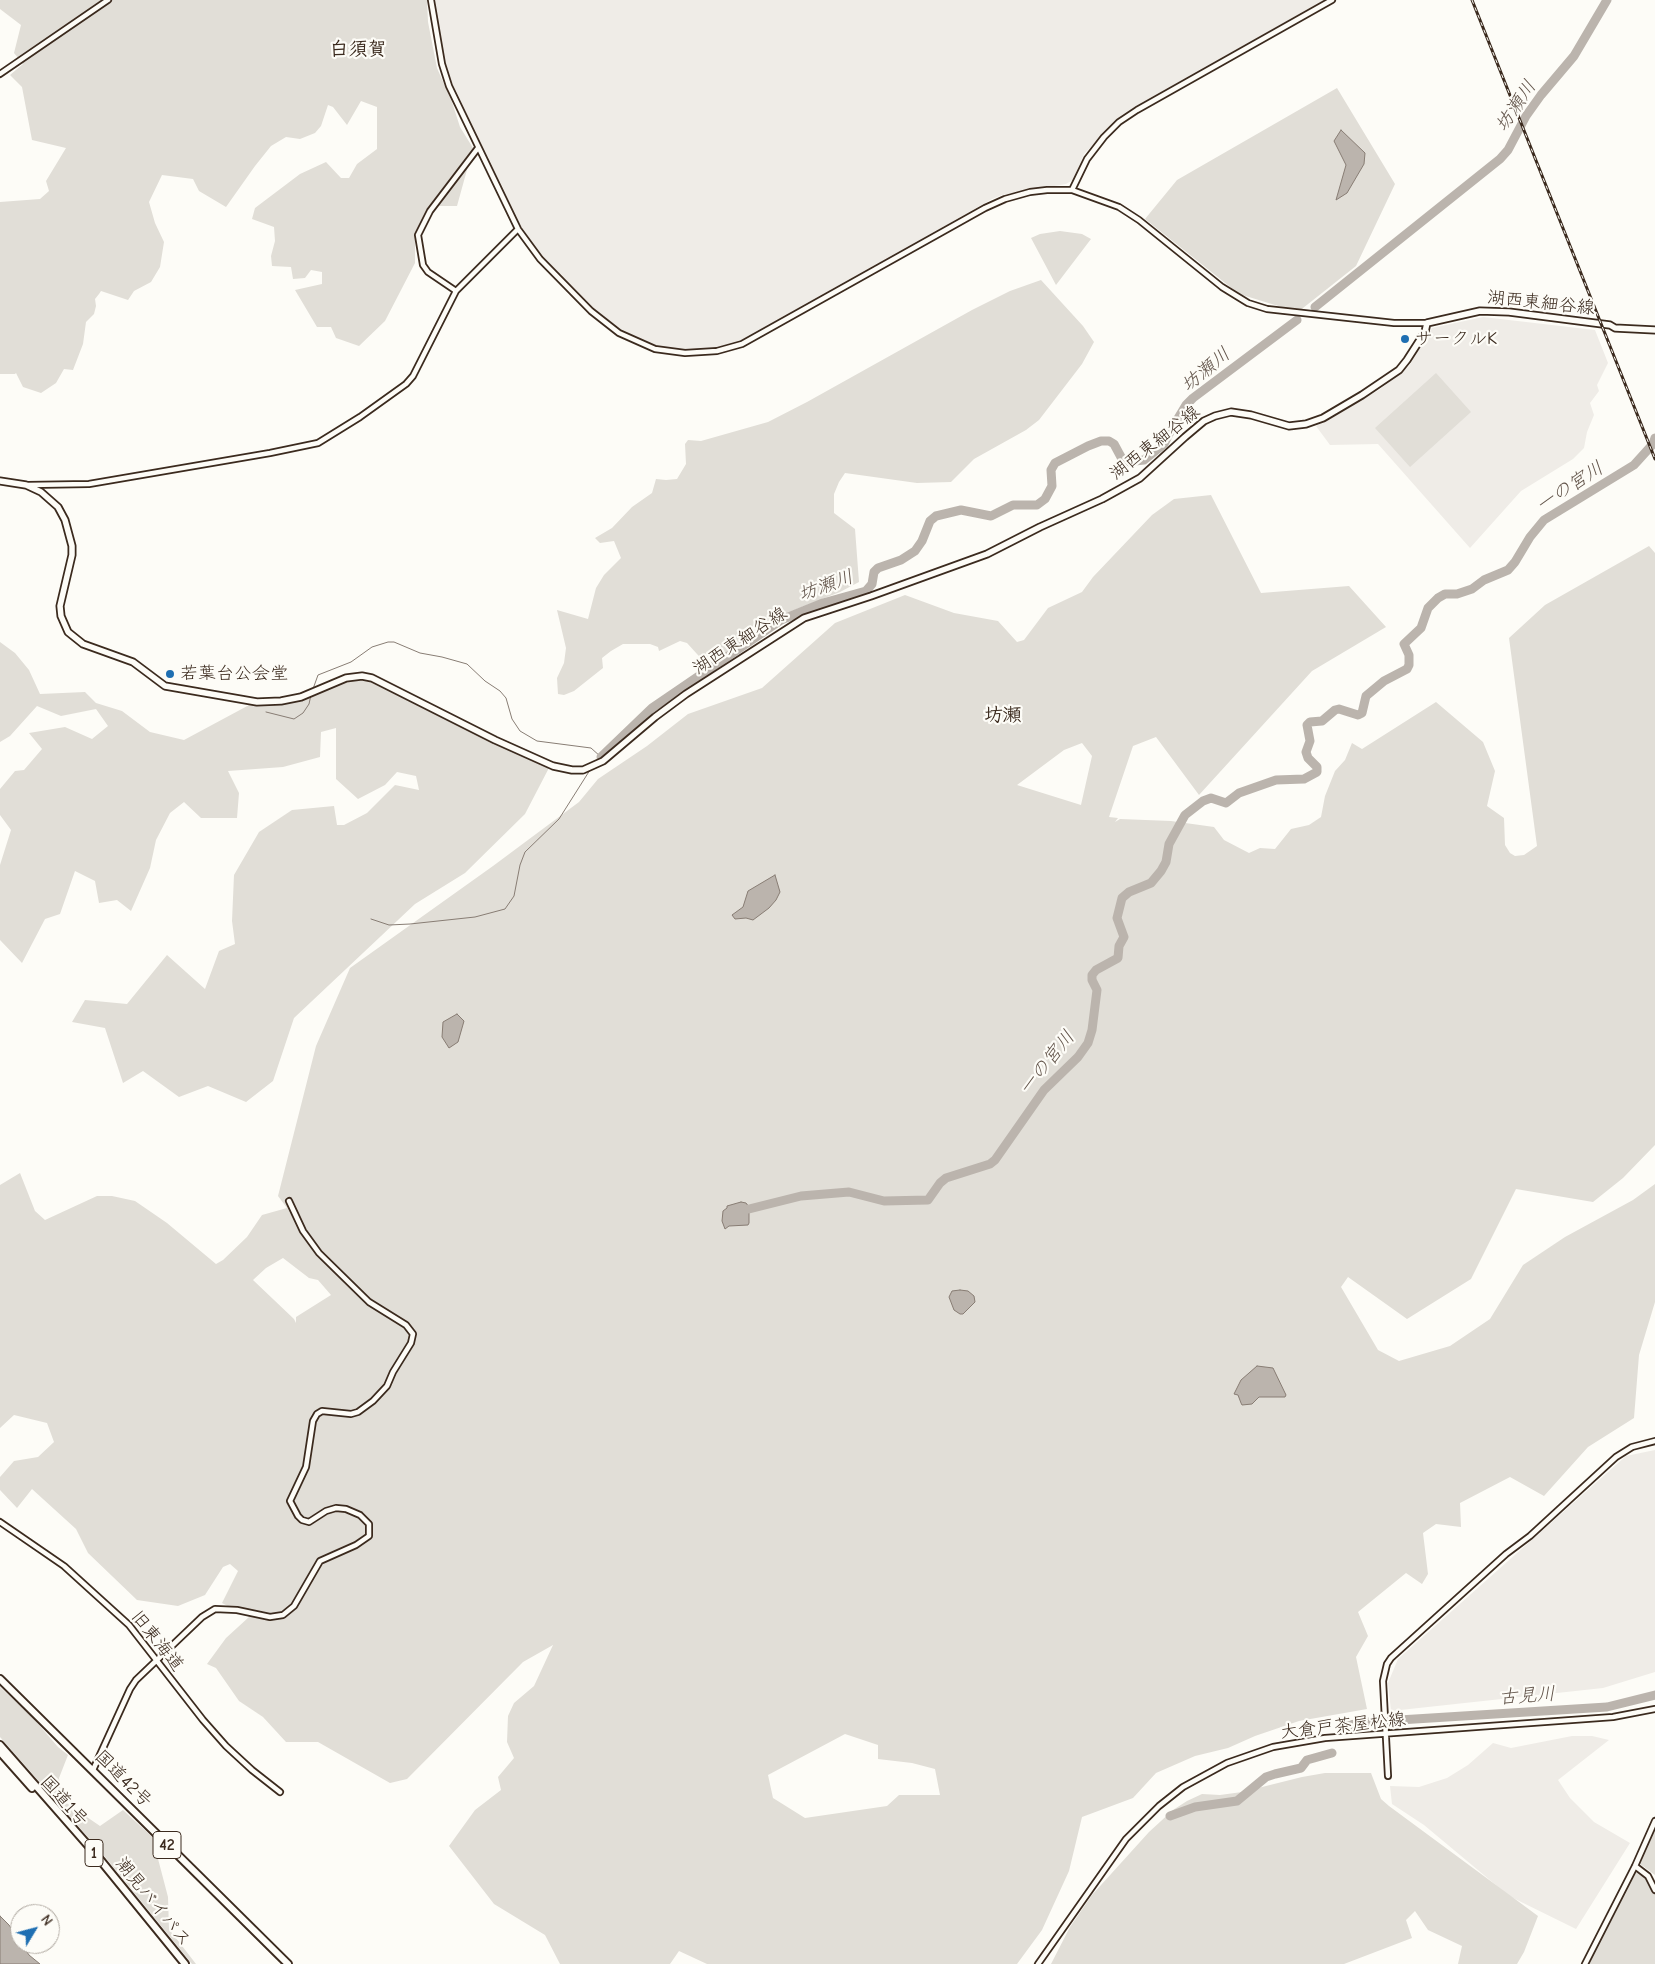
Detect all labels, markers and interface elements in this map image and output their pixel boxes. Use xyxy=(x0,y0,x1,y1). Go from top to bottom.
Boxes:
district label: 白須賀 xyxy=(330,39,386,61)
water label: 坊瀬川 xyxy=(1491,76,1541,136)
street label: 湖西東細谷線 xyxy=(1486,287,1596,319)
place label: サークルK xyxy=(1415,328,1497,350)
marker: サークルK xyxy=(1399,333,1411,345)
water label: 坊瀬川 xyxy=(1177,343,1235,397)
street label: 湖西東細谷線 xyxy=(1106,401,1204,485)
water label: 一の宮川 xyxy=(1532,457,1608,517)
water label: 坊瀬川 xyxy=(795,566,857,606)
street label: 湖西東細谷線 xyxy=(689,603,791,679)
place label: 若葉台公会堂 xyxy=(180,663,288,685)
marker: 若葉台公会堂 xyxy=(164,668,176,680)
district label: 坊瀬 xyxy=(984,705,1022,727)
water label: 一の宮川 xyxy=(1014,1026,1080,1100)
street label: 旧東海道 xyxy=(126,1606,188,1676)
water label: 古見川 xyxy=(1498,1683,1556,1709)
street label: 大倉戸茶屋松線 xyxy=(1279,1709,1407,1743)
street label: 国道42号 xyxy=(90,1746,156,1812)
street label: 国道1号 xyxy=(36,1771,92,1831)
road number: 42 xyxy=(153,1832,181,1858)
road number: 1 xyxy=(85,1840,103,1866)
street label: 潮見バイパス xyxy=(111,1853,195,1951)
north arrow xyxy=(10,1904,60,1954)
text: N xyxy=(37,1912,56,1929)

